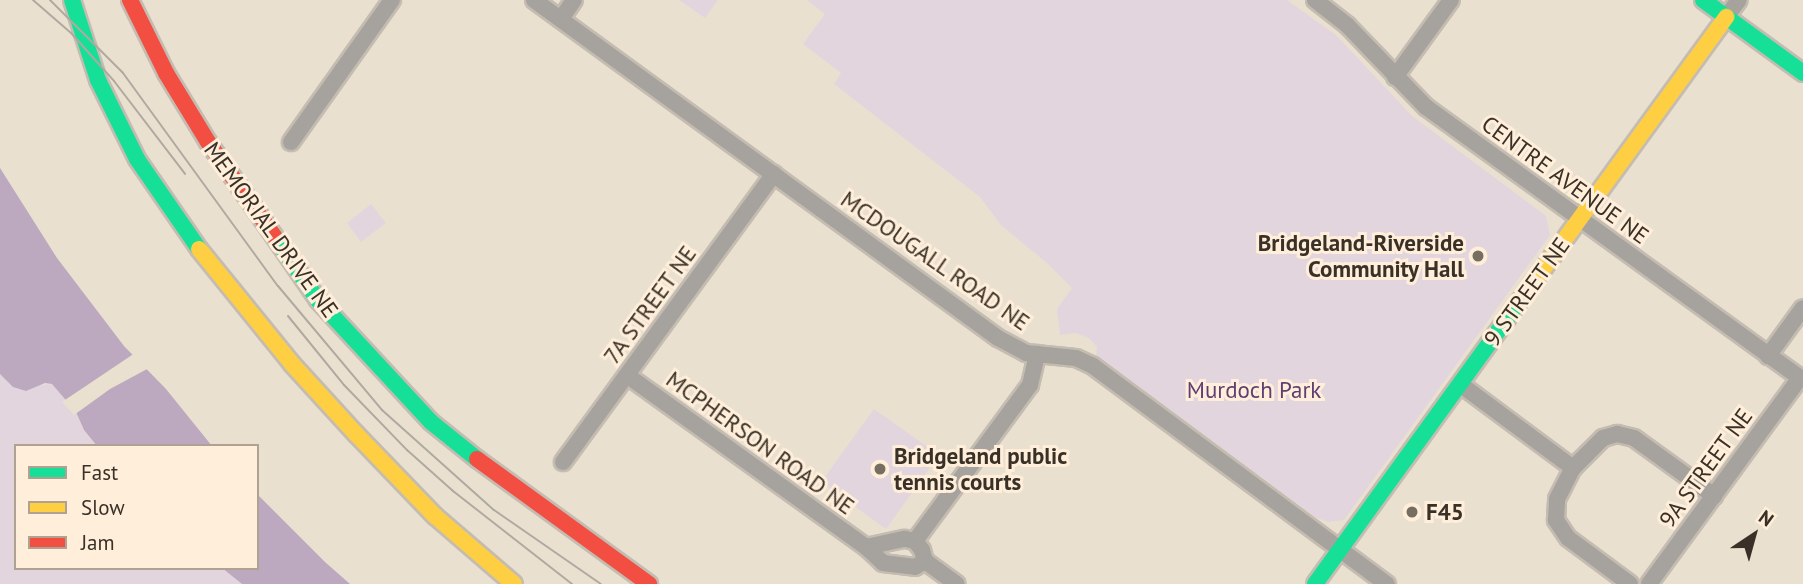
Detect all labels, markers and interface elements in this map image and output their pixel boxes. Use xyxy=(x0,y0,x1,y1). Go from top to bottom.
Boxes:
street label: CENTRE AVENUE NE xyxy=(1476,110,1654,250)
street label: MEMORIAL DRIVE NE xyxy=(198,137,344,323)
street label: MCDOUGALL ROAD NE xyxy=(835,185,1035,337)
place label: Bridgeland-Riverside Community Hall xyxy=(1258,229,1464,283)
street label: 9 STREET NE xyxy=(1478,232,1576,352)
street label: 7A STREET NE xyxy=(597,240,703,370)
marker: Bridgeland-Riverside Community Hall xyxy=(1470,248,1486,264)
street label: MCPHERSON ROAD NE xyxy=(661,366,859,520)
park label: Murdoch Park xyxy=(1187,376,1321,404)
street label: 9A STREET NE xyxy=(1653,402,1759,534)
place label: Bridgeland public tennis courts xyxy=(894,442,1067,496)
legend xyxy=(14,444,259,570)
text: Fast xyxy=(81,459,118,486)
marker: Bridgeland public tennis courts xyxy=(872,461,888,477)
text: Slow xyxy=(81,494,125,521)
place label: F45 xyxy=(1426,498,1464,526)
north arrow xyxy=(1719,500,1789,570)
marker: F45 xyxy=(1404,504,1420,520)
text: N xyxy=(1754,505,1778,531)
text: Jam xyxy=(81,529,115,556)

